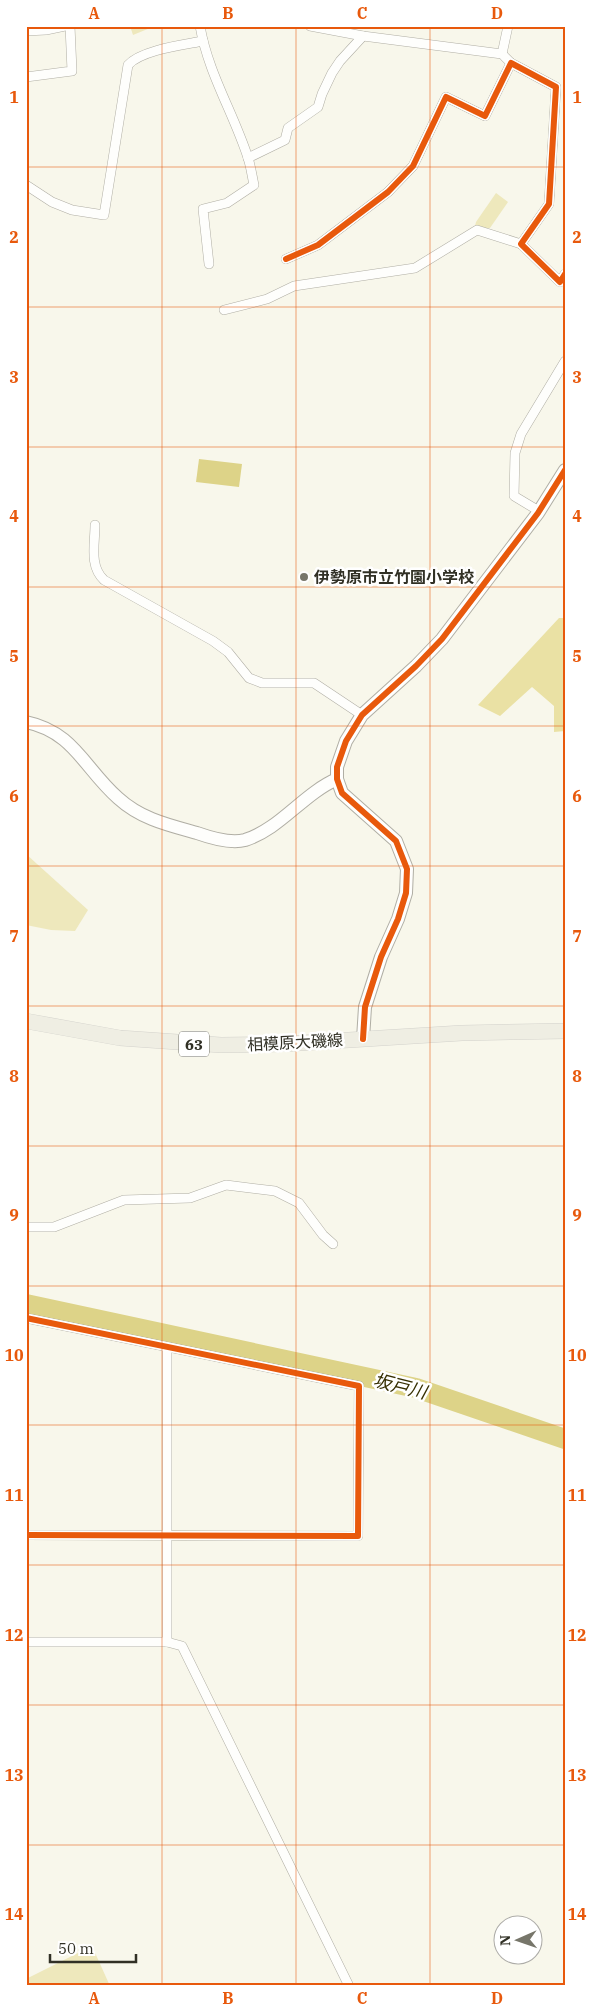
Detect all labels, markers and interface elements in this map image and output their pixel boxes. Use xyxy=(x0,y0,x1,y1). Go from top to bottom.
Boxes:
text: A xyxy=(88,3,100,23)
text: B xyxy=(222,3,234,23)
text: C xyxy=(357,3,367,23)
text: D xyxy=(491,3,503,23)
text: 1 xyxy=(9,87,19,107)
text: 1 xyxy=(572,87,582,107)
text: 2 xyxy=(9,227,19,247)
text: 2 xyxy=(572,227,582,247)
text: 3 xyxy=(9,367,19,387)
text: 3 xyxy=(572,367,582,387)
text: 4 xyxy=(9,506,19,526)
text: 4 xyxy=(572,506,582,526)
place label: 伊勢原市立竹園小学校 xyxy=(313,567,474,587)
marker: 伊勢原市立竹園小学校 xyxy=(298,571,310,583)
text: 5 xyxy=(9,646,19,666)
text: 5 xyxy=(572,646,582,666)
text: 6 xyxy=(9,786,19,806)
text: 6 xyxy=(572,786,582,806)
text: 7 xyxy=(9,926,19,946)
text: 7 xyxy=(572,926,582,946)
street label: 相模原大磯線 xyxy=(247,1030,343,1054)
road number: 63 xyxy=(179,1032,209,1056)
text: 8 xyxy=(9,1066,19,1086)
text: 8 xyxy=(572,1066,582,1086)
text: 9 xyxy=(9,1205,19,1225)
text: 9 xyxy=(572,1205,582,1225)
text: 10 xyxy=(4,1345,24,1365)
text: 10 xyxy=(567,1345,587,1365)
water label: 坂戸川 xyxy=(371,1368,431,1404)
text: 11 xyxy=(4,1485,24,1505)
text: 11 xyxy=(567,1485,587,1505)
text: 12 xyxy=(4,1625,24,1645)
text: 12 xyxy=(567,1625,587,1645)
text: 13 xyxy=(4,1765,24,1785)
text: 13 xyxy=(567,1765,587,1785)
text: 14 xyxy=(4,1904,24,1924)
text: 14 xyxy=(567,1904,587,1924)
north arrow xyxy=(494,1914,544,1964)
scale bar xyxy=(50,1932,136,1964)
text: N xyxy=(496,1935,514,1946)
text: 50 m xyxy=(58,1939,94,1958)
text: A xyxy=(88,1988,100,2008)
text: B xyxy=(222,1988,234,2008)
text: C xyxy=(357,1988,367,2008)
text: D xyxy=(491,1988,503,2008)

